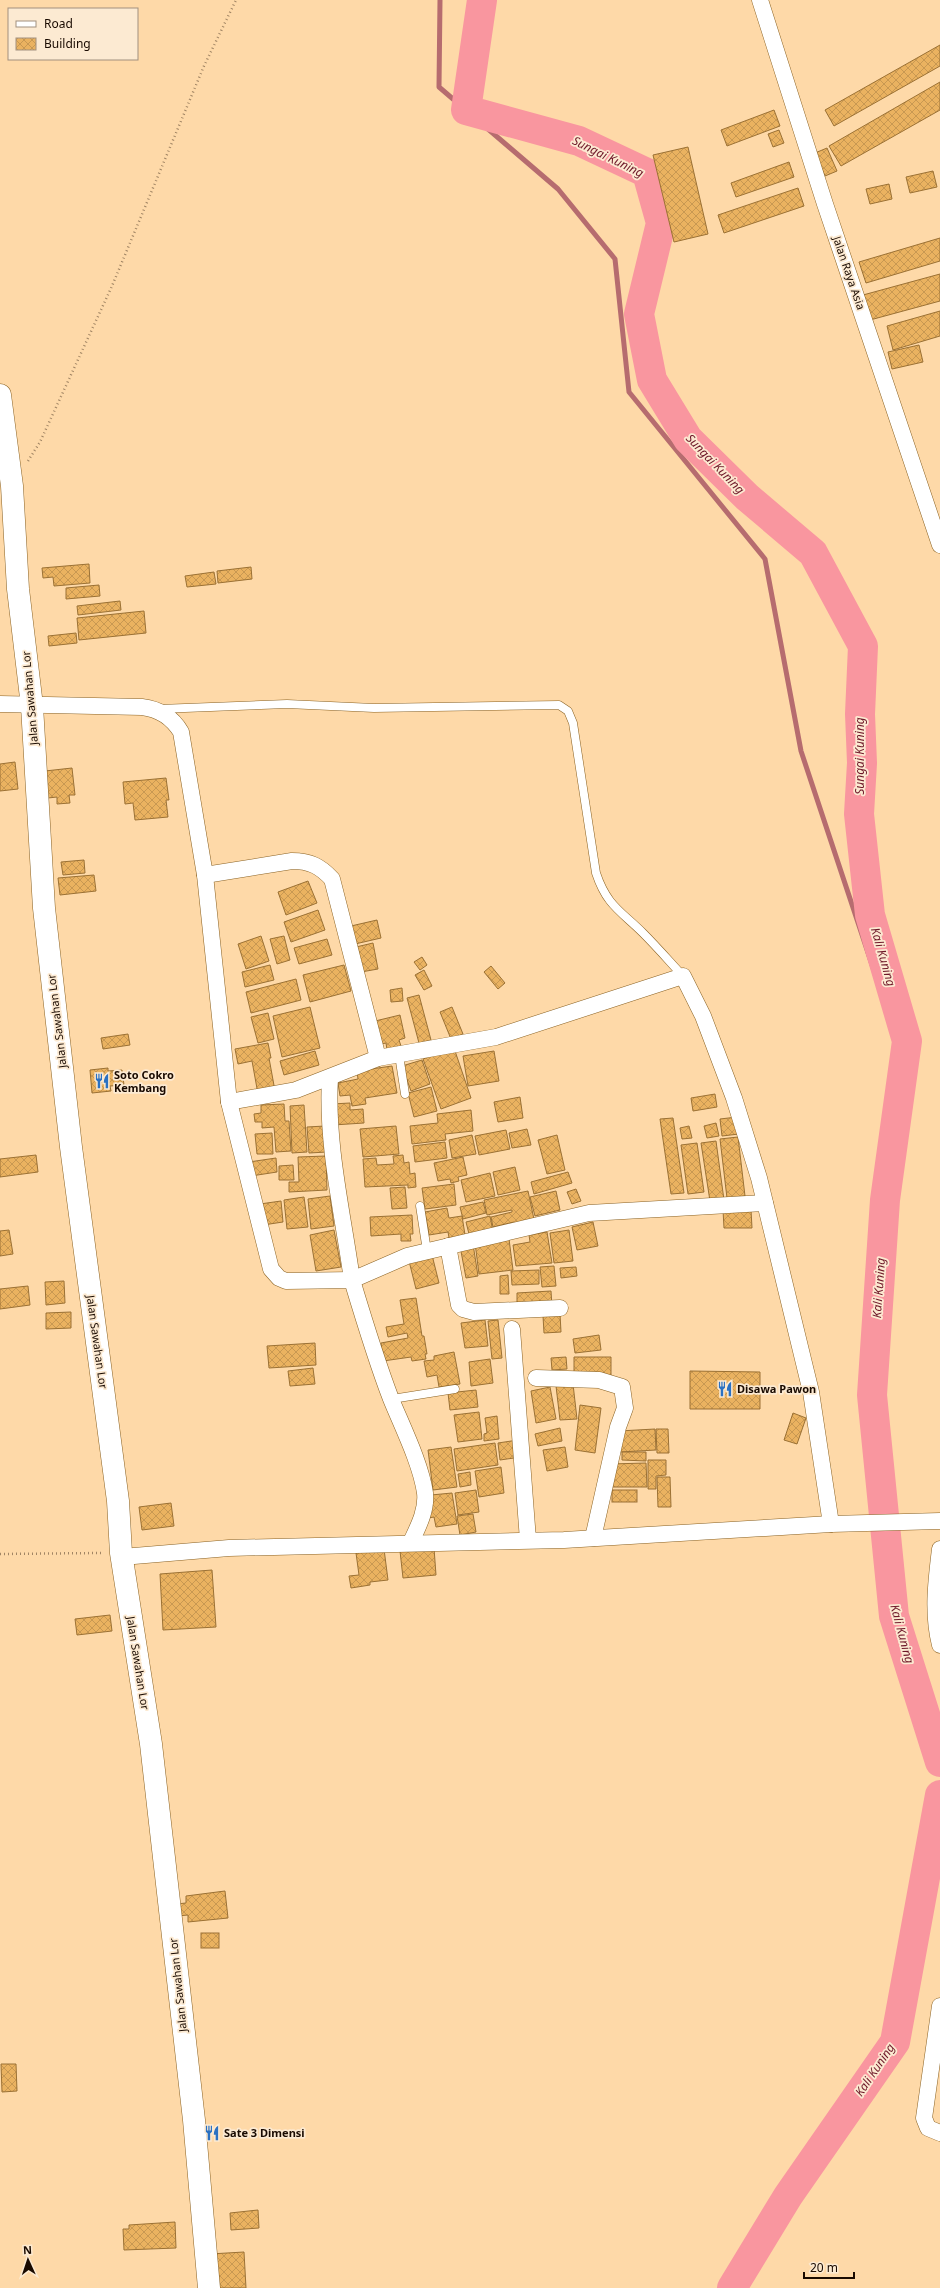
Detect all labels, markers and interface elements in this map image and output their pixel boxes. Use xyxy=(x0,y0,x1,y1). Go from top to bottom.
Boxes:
legend xyxy=(8,8,138,60)
text: Road xyxy=(44,15,73,32)
text: Building xyxy=(44,35,91,52)
water label: Sungai Kuning xyxy=(570,132,647,181)
street label: Jalan Raya Asia xyxy=(830,233,869,312)
water label: Sungai Kuning xyxy=(682,430,748,497)
street label: Jalan Sawahan Lor xyxy=(18,650,41,747)
water label: Sungai Kuning xyxy=(851,717,868,795)
water label: Kali Kuning xyxy=(867,925,900,988)
street label: Jalan Sawahan Lor xyxy=(43,973,70,1070)
place label: Soto Cokro Kembang xyxy=(114,1067,174,1095)
restaurant icon: Soto Cokro Kembang xyxy=(93,1072,111,1090)
water label: Kali Kuning xyxy=(868,1257,889,1319)
street label: Jalan Sawahan Lor xyxy=(83,1293,112,1390)
restaurant icon: Disawa Pawon xyxy=(716,1380,734,1398)
place label: Disawa Pawon xyxy=(737,1381,816,1396)
water label: Kali Kuning xyxy=(886,1602,919,1665)
street label: Jalan Sawahan Lor xyxy=(124,1614,153,1711)
street label: Jalan Sawahan Lor xyxy=(165,1937,190,2034)
water label: Kali Kuning xyxy=(851,2040,899,2100)
restaurant icon: Sate 3 Dimensi xyxy=(203,2124,221,2142)
place label: Sate 3 Dimensi xyxy=(224,2125,305,2140)
north arrow xyxy=(8,2240,48,2280)
text: N xyxy=(23,2242,32,2257)
scale bar xyxy=(804,2254,854,2280)
text: 20 m xyxy=(810,2259,838,2276)

